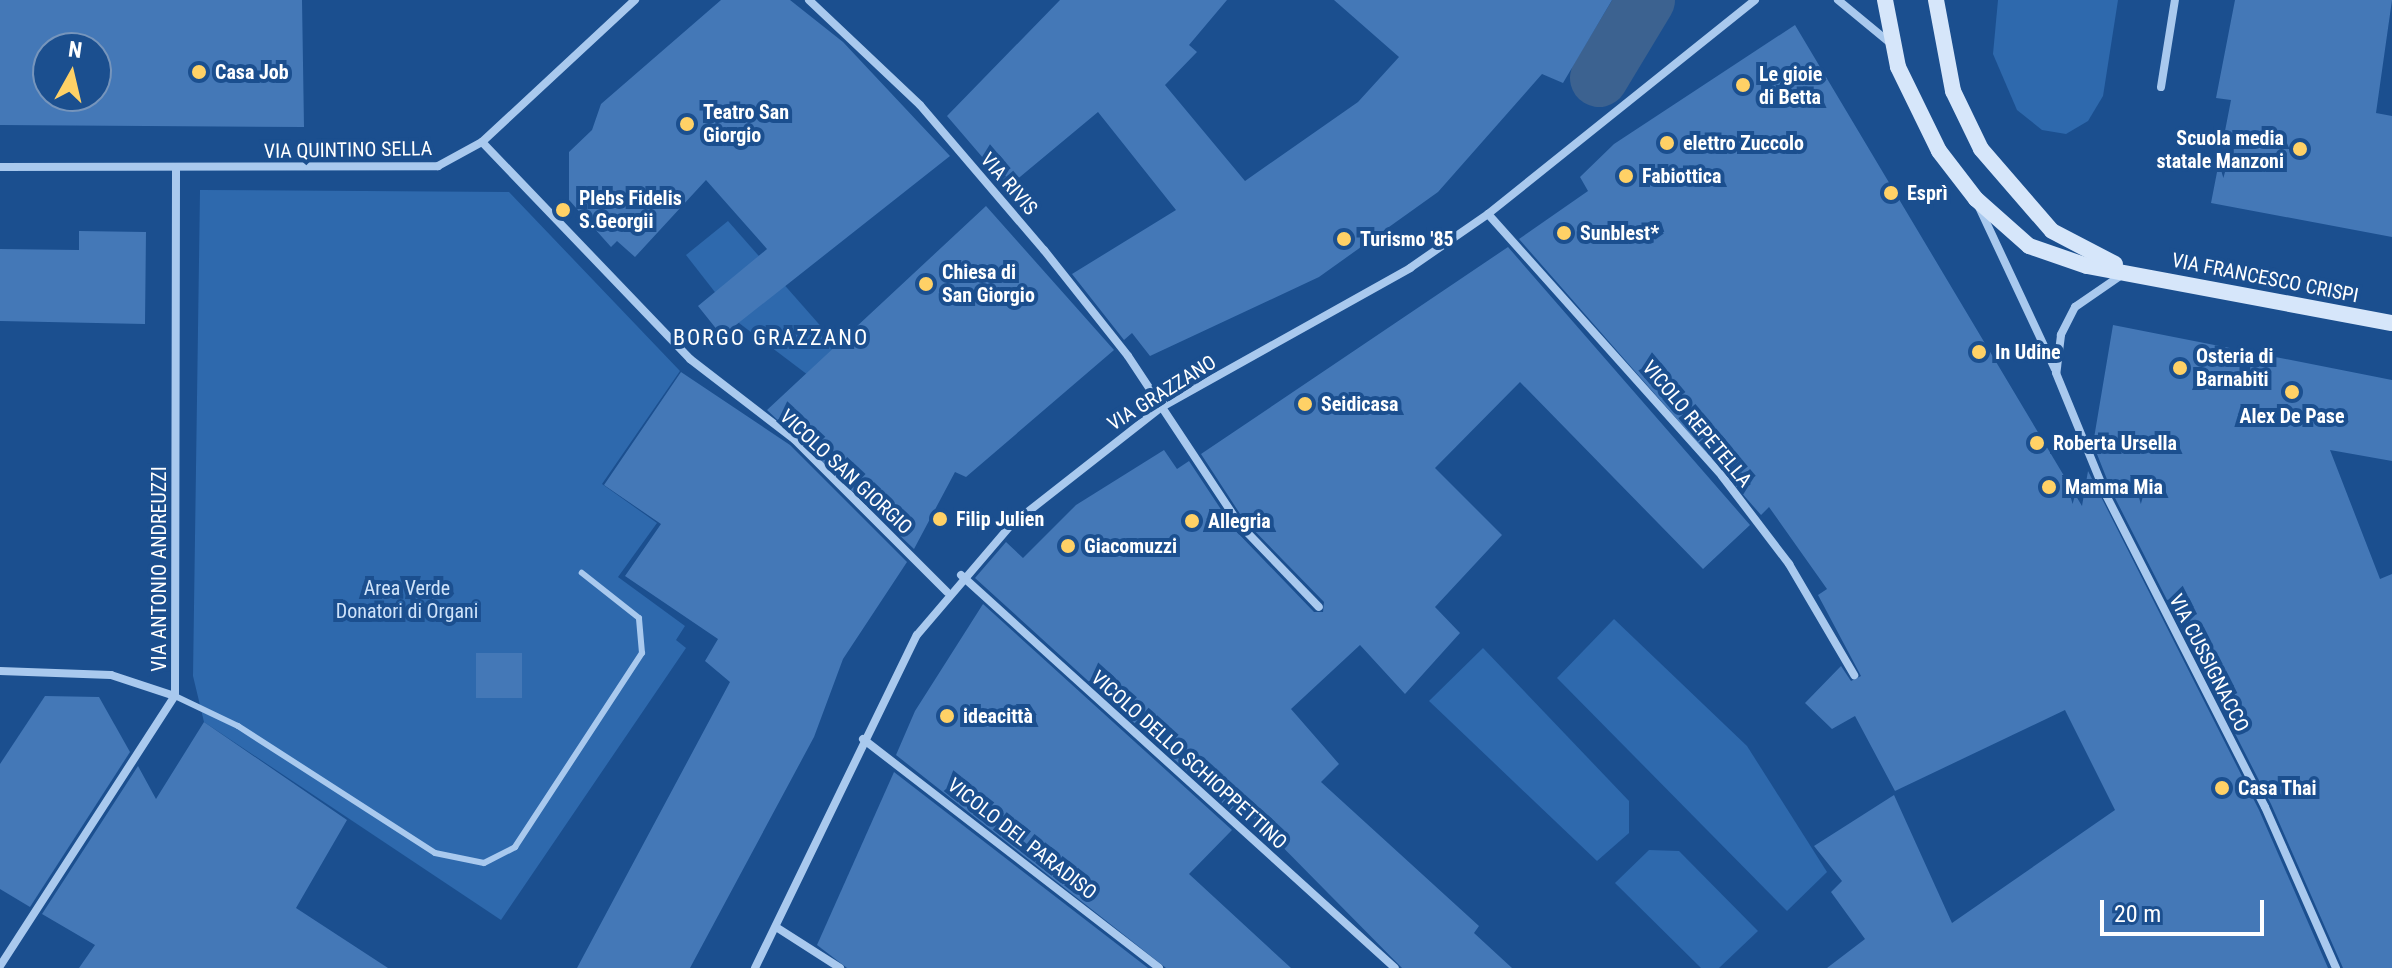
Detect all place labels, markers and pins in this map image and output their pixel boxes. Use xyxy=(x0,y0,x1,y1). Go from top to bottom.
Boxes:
place label: Casa Job xyxy=(215,60,289,84)
place label: Le gioie di Betta xyxy=(1759,62,1822,109)
marker: Casa Job xyxy=(190,63,208,81)
marker: Le gioie di Betta xyxy=(1734,76,1752,94)
place label: Teatro San Giorgio xyxy=(703,100,789,147)
marker: Teatro San Giorgio xyxy=(678,115,696,133)
place label: Scuola media statale Manzoni xyxy=(2156,126,2284,173)
place label: elettro Zuccolo xyxy=(1683,131,1804,155)
marker: elettro Zuccolo xyxy=(1658,134,1676,152)
marker: Scuola media statale Manzoni xyxy=(2291,140,2309,158)
place label: Fabiottica xyxy=(1642,164,1721,188)
marker: Fabiottica xyxy=(1617,167,1635,185)
place label: Esprì xyxy=(1907,181,1948,205)
marker: Esprì xyxy=(1882,184,1900,202)
place label: Plebs Fidelis S.Georgii xyxy=(579,186,682,233)
marker: Plebs Fidelis S.Georgii xyxy=(554,201,572,219)
place label: Sunblest* xyxy=(1580,221,1659,245)
marker: Sunblest* xyxy=(1555,224,1573,242)
place label: Turismo '85 xyxy=(1360,227,1454,251)
marker: Turismo '85 xyxy=(1335,230,1353,248)
place label: Chiesa di San Giorgio xyxy=(942,260,1035,307)
marker: Chiesa di San Giorgio xyxy=(917,275,935,293)
place label: In Udine xyxy=(1995,340,2061,364)
marker: In Udine xyxy=(1970,343,1988,361)
place label: Osteria di Barnabiti xyxy=(2196,344,2274,391)
marker: Osteria di Barnabiti xyxy=(2171,359,2189,377)
marker: Alex De Pase xyxy=(2283,383,2301,401)
place label: Seidicasa xyxy=(1321,392,1398,416)
marker: Seidicasa xyxy=(1296,395,1314,413)
place label: Alex De Pase xyxy=(2239,404,2345,428)
place label: Roberta Ursella xyxy=(2053,431,2177,455)
marker: Roberta Ursella xyxy=(2028,434,2046,452)
place label: Mamma Mia xyxy=(2065,475,2163,499)
marker: Mamma Mia xyxy=(2040,478,2058,496)
place label: Filip Julien xyxy=(956,507,1044,531)
place label: Allegria xyxy=(1208,509,1271,533)
marker: Filip Julien xyxy=(931,510,949,528)
marker: Allegria xyxy=(1183,512,1201,530)
place label: Giacomuzzi xyxy=(1084,534,1177,558)
marker: Giacomuzzi xyxy=(1059,537,1077,555)
place label: ideacittà xyxy=(963,704,1033,728)
marker: ideacittà xyxy=(938,707,956,725)
place label: Casa Thai xyxy=(2238,776,2317,800)
marker: Casa Thai xyxy=(2213,779,2231,797)

